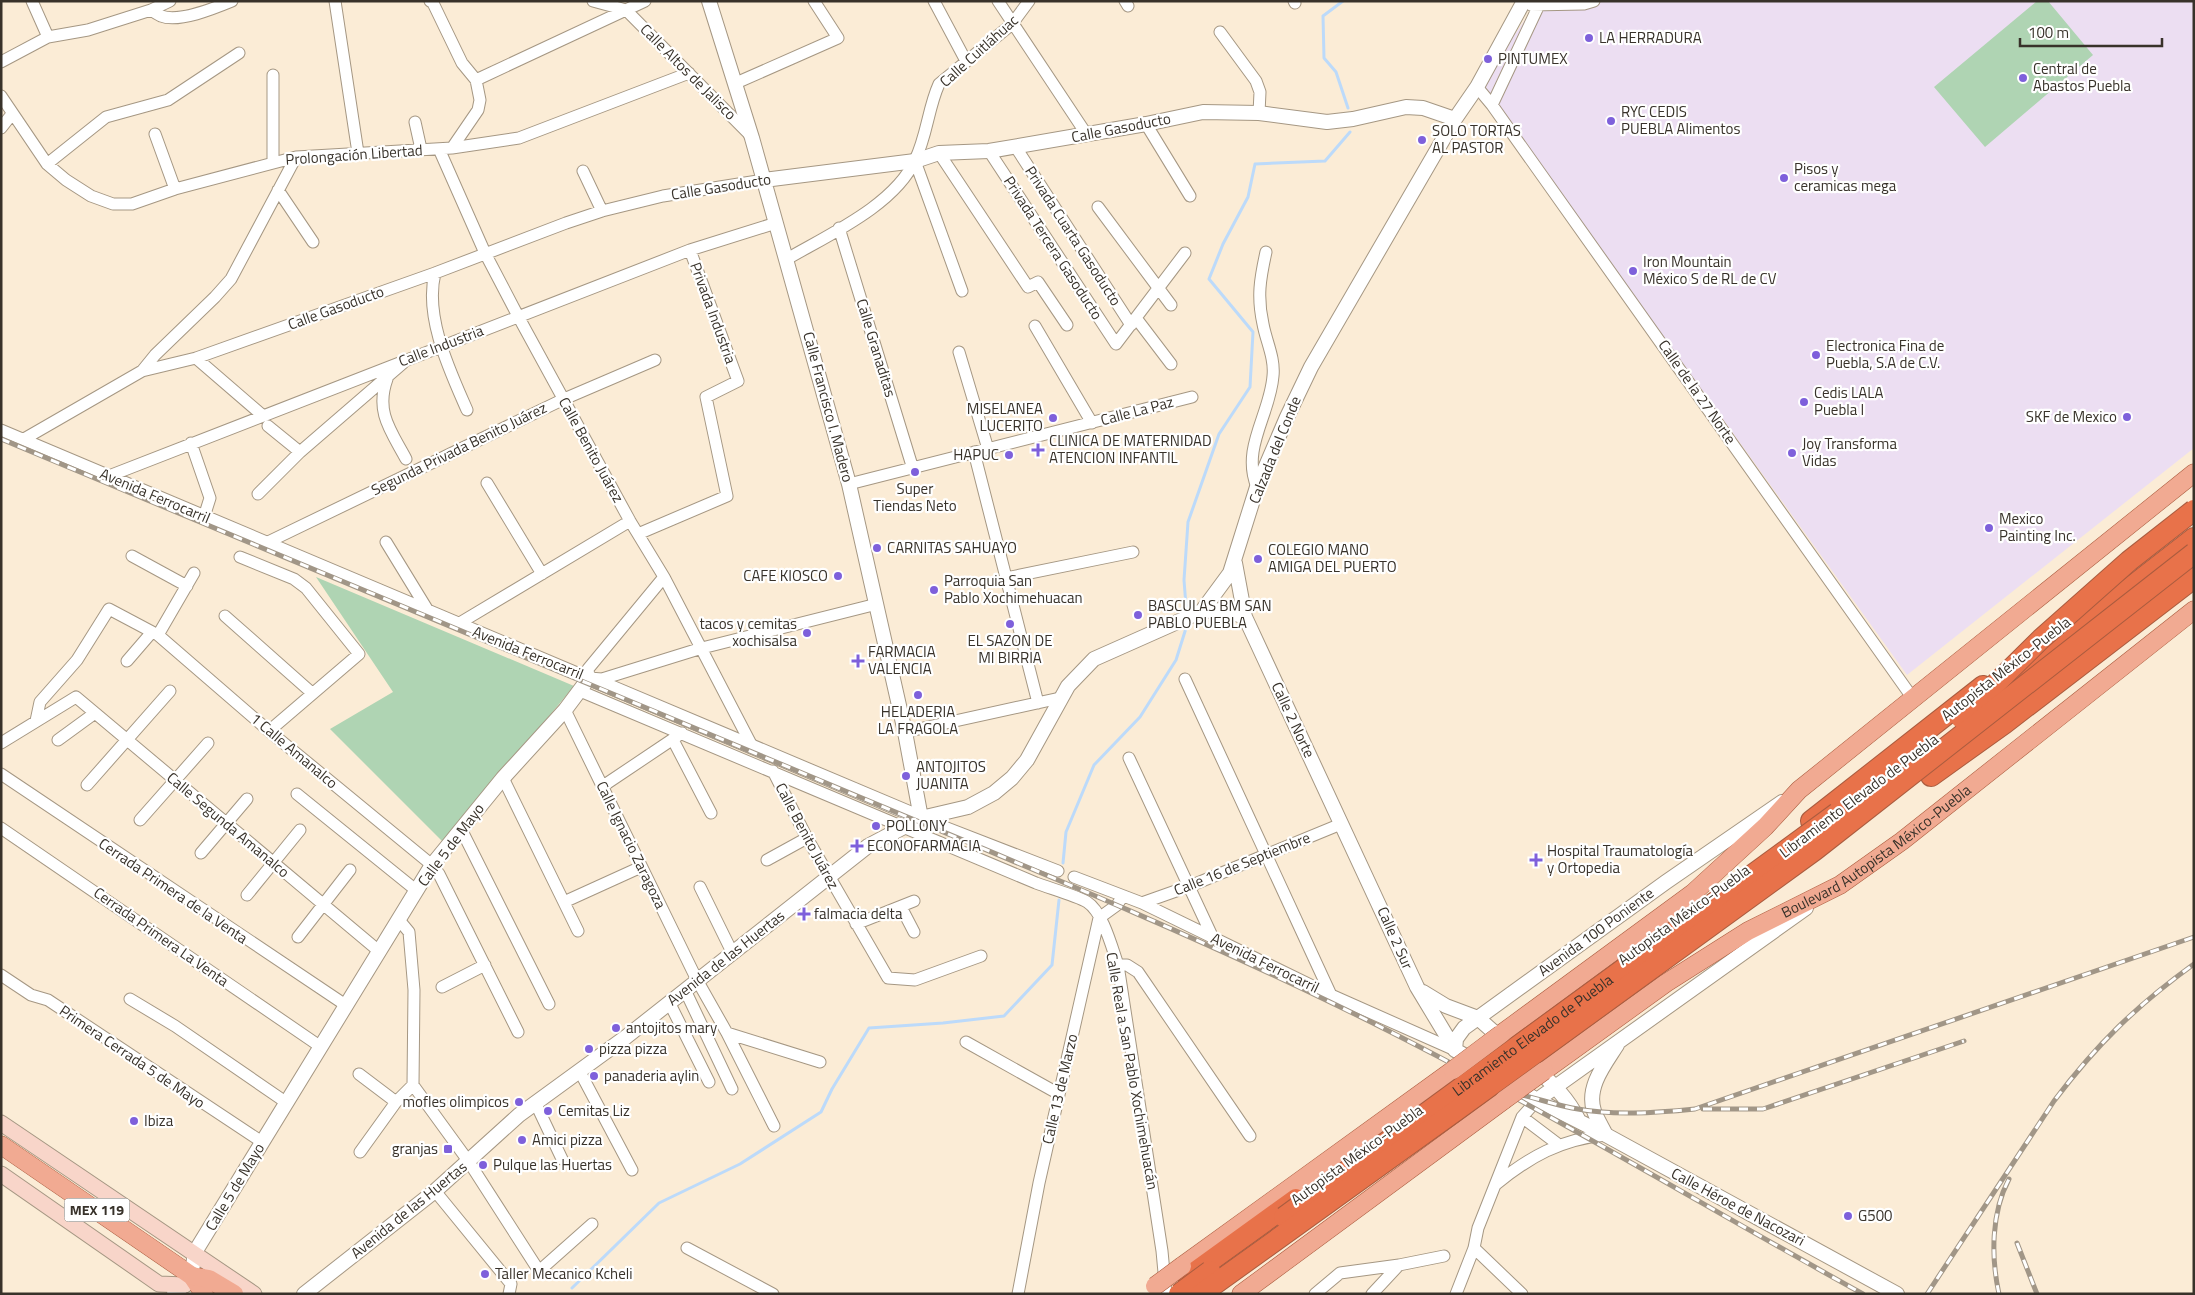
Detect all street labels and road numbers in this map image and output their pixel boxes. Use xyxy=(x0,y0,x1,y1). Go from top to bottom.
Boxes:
street label: Calle Cuitláhuac xyxy=(934,9,1023,92)
street label: Calle Altos de Jalisco xyxy=(635,18,742,125)
street label: Calle Gasoducto xyxy=(1069,107,1173,148)
street label: Prolongación Libertad xyxy=(285,138,423,171)
street label: Privada Cuarta Gasoducto xyxy=(1019,161,1127,310)
street label: Calle Gasoducto xyxy=(669,167,773,206)
street label: Privada Tercera Gasoducto xyxy=(998,171,1109,324)
street label: Privada Industria xyxy=(684,259,743,367)
street label: Calle Gasoducto xyxy=(285,279,387,336)
street label: Calle Granaditas xyxy=(851,296,902,400)
street label: Calle Industria xyxy=(395,319,487,372)
street label: Calle Francisco I. Madero xyxy=(797,329,860,485)
street label: Calle de la 27 Norte xyxy=(1653,335,1742,449)
street label: Calle La Paz xyxy=(1098,390,1176,431)
street label: Calle Benito Juárez xyxy=(553,393,630,507)
street label: Calzada del Conde xyxy=(1243,393,1307,507)
street label: Segunda Privada Benito Juárez xyxy=(367,396,551,501)
street label: Avenida Ferrocarril xyxy=(96,462,214,529)
street label: Autopista México-Puebla xyxy=(1936,610,2076,727)
street label: Avenida Ferrocarril xyxy=(469,620,587,685)
street label: Calle 2 Norte xyxy=(1266,678,1321,761)
street label: 1 Calle Amanalco xyxy=(246,707,343,794)
street label: Libramiento Elevado de Puebla xyxy=(1774,728,1943,863)
street label: Calle Segunda Amanalco xyxy=(162,766,295,883)
street label: Calle Ignacio Zaragoza xyxy=(591,777,673,913)
street label: Boulevard Autopista México-Puebla xyxy=(1777,778,1976,924)
street label: Calle Benito Juárez xyxy=(770,779,845,893)
street label: Calle 5 de Mayo xyxy=(412,798,490,891)
street label: Calle 16 de Septiembre xyxy=(1170,826,1313,901)
street label: Cerrada Primera de la Venta xyxy=(94,832,253,949)
street label: Autopista México-Puebla xyxy=(1613,858,1755,971)
street label: Cerrada Primera La Venta xyxy=(89,881,234,992)
street label: Avenida 100 Poniente xyxy=(1533,882,1658,982)
street label: Calle 2 Sur xyxy=(1371,903,1419,973)
street label: Avenida de las Huertas xyxy=(662,904,790,1011)
street label: Avenida Ferrocarril xyxy=(1207,926,1323,999)
street label: Calle Real a San Pablo Xochimehuacán xyxy=(1100,950,1165,1191)
street label: Libramiento Elevado de Puebla xyxy=(1447,968,1618,1101)
street label: Primera Cerrada 5 de Mayo xyxy=(55,999,210,1114)
street label: Calle 13 de Marzo xyxy=(1036,1031,1083,1146)
street label: Autopista México-Puebla xyxy=(1286,1098,1428,1211)
street label: Calle 5 de Mayo xyxy=(199,1138,270,1235)
street label: Avenida de las Huertas xyxy=(345,1155,472,1264)
street label: Calle Héroe de Nacozari xyxy=(1667,1162,1809,1252)
road number: MEX 119 xyxy=(64,1198,130,1222)

